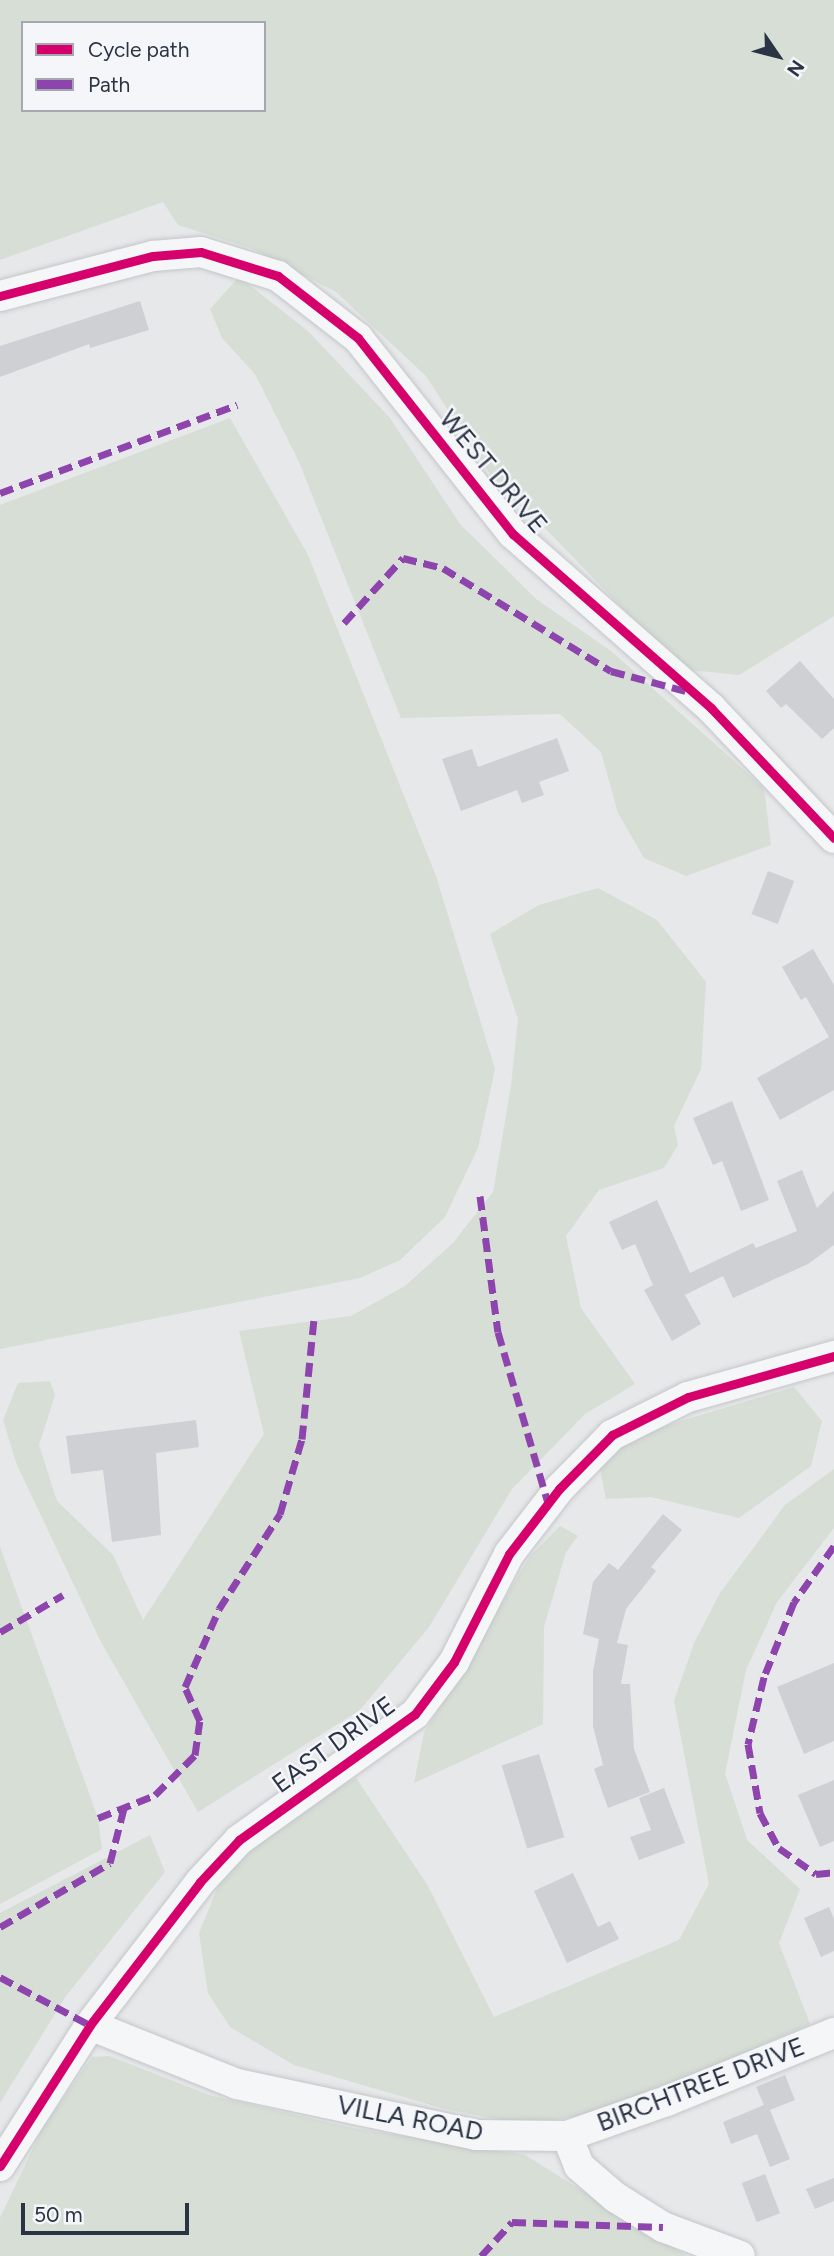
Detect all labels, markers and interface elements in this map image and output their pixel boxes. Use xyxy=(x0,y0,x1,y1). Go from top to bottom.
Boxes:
legend xyxy=(21,21,266,112)
north arrow xyxy=(743,21,813,91)
text: Cycle path xyxy=(88,37,189,62)
text: N xyxy=(782,56,809,81)
text: Path xyxy=(88,72,130,97)
street label: WEST DRIVE xyxy=(432,404,554,540)
street label: EAST DRIVE xyxy=(266,1690,402,1800)
street label: BIRCHTREE DRIVE xyxy=(593,2031,809,2139)
street label: VILLA ROAD xyxy=(334,2090,486,2148)
scale bar xyxy=(24,2190,192,2234)
text: 50 m xyxy=(34,2202,83,2227)

